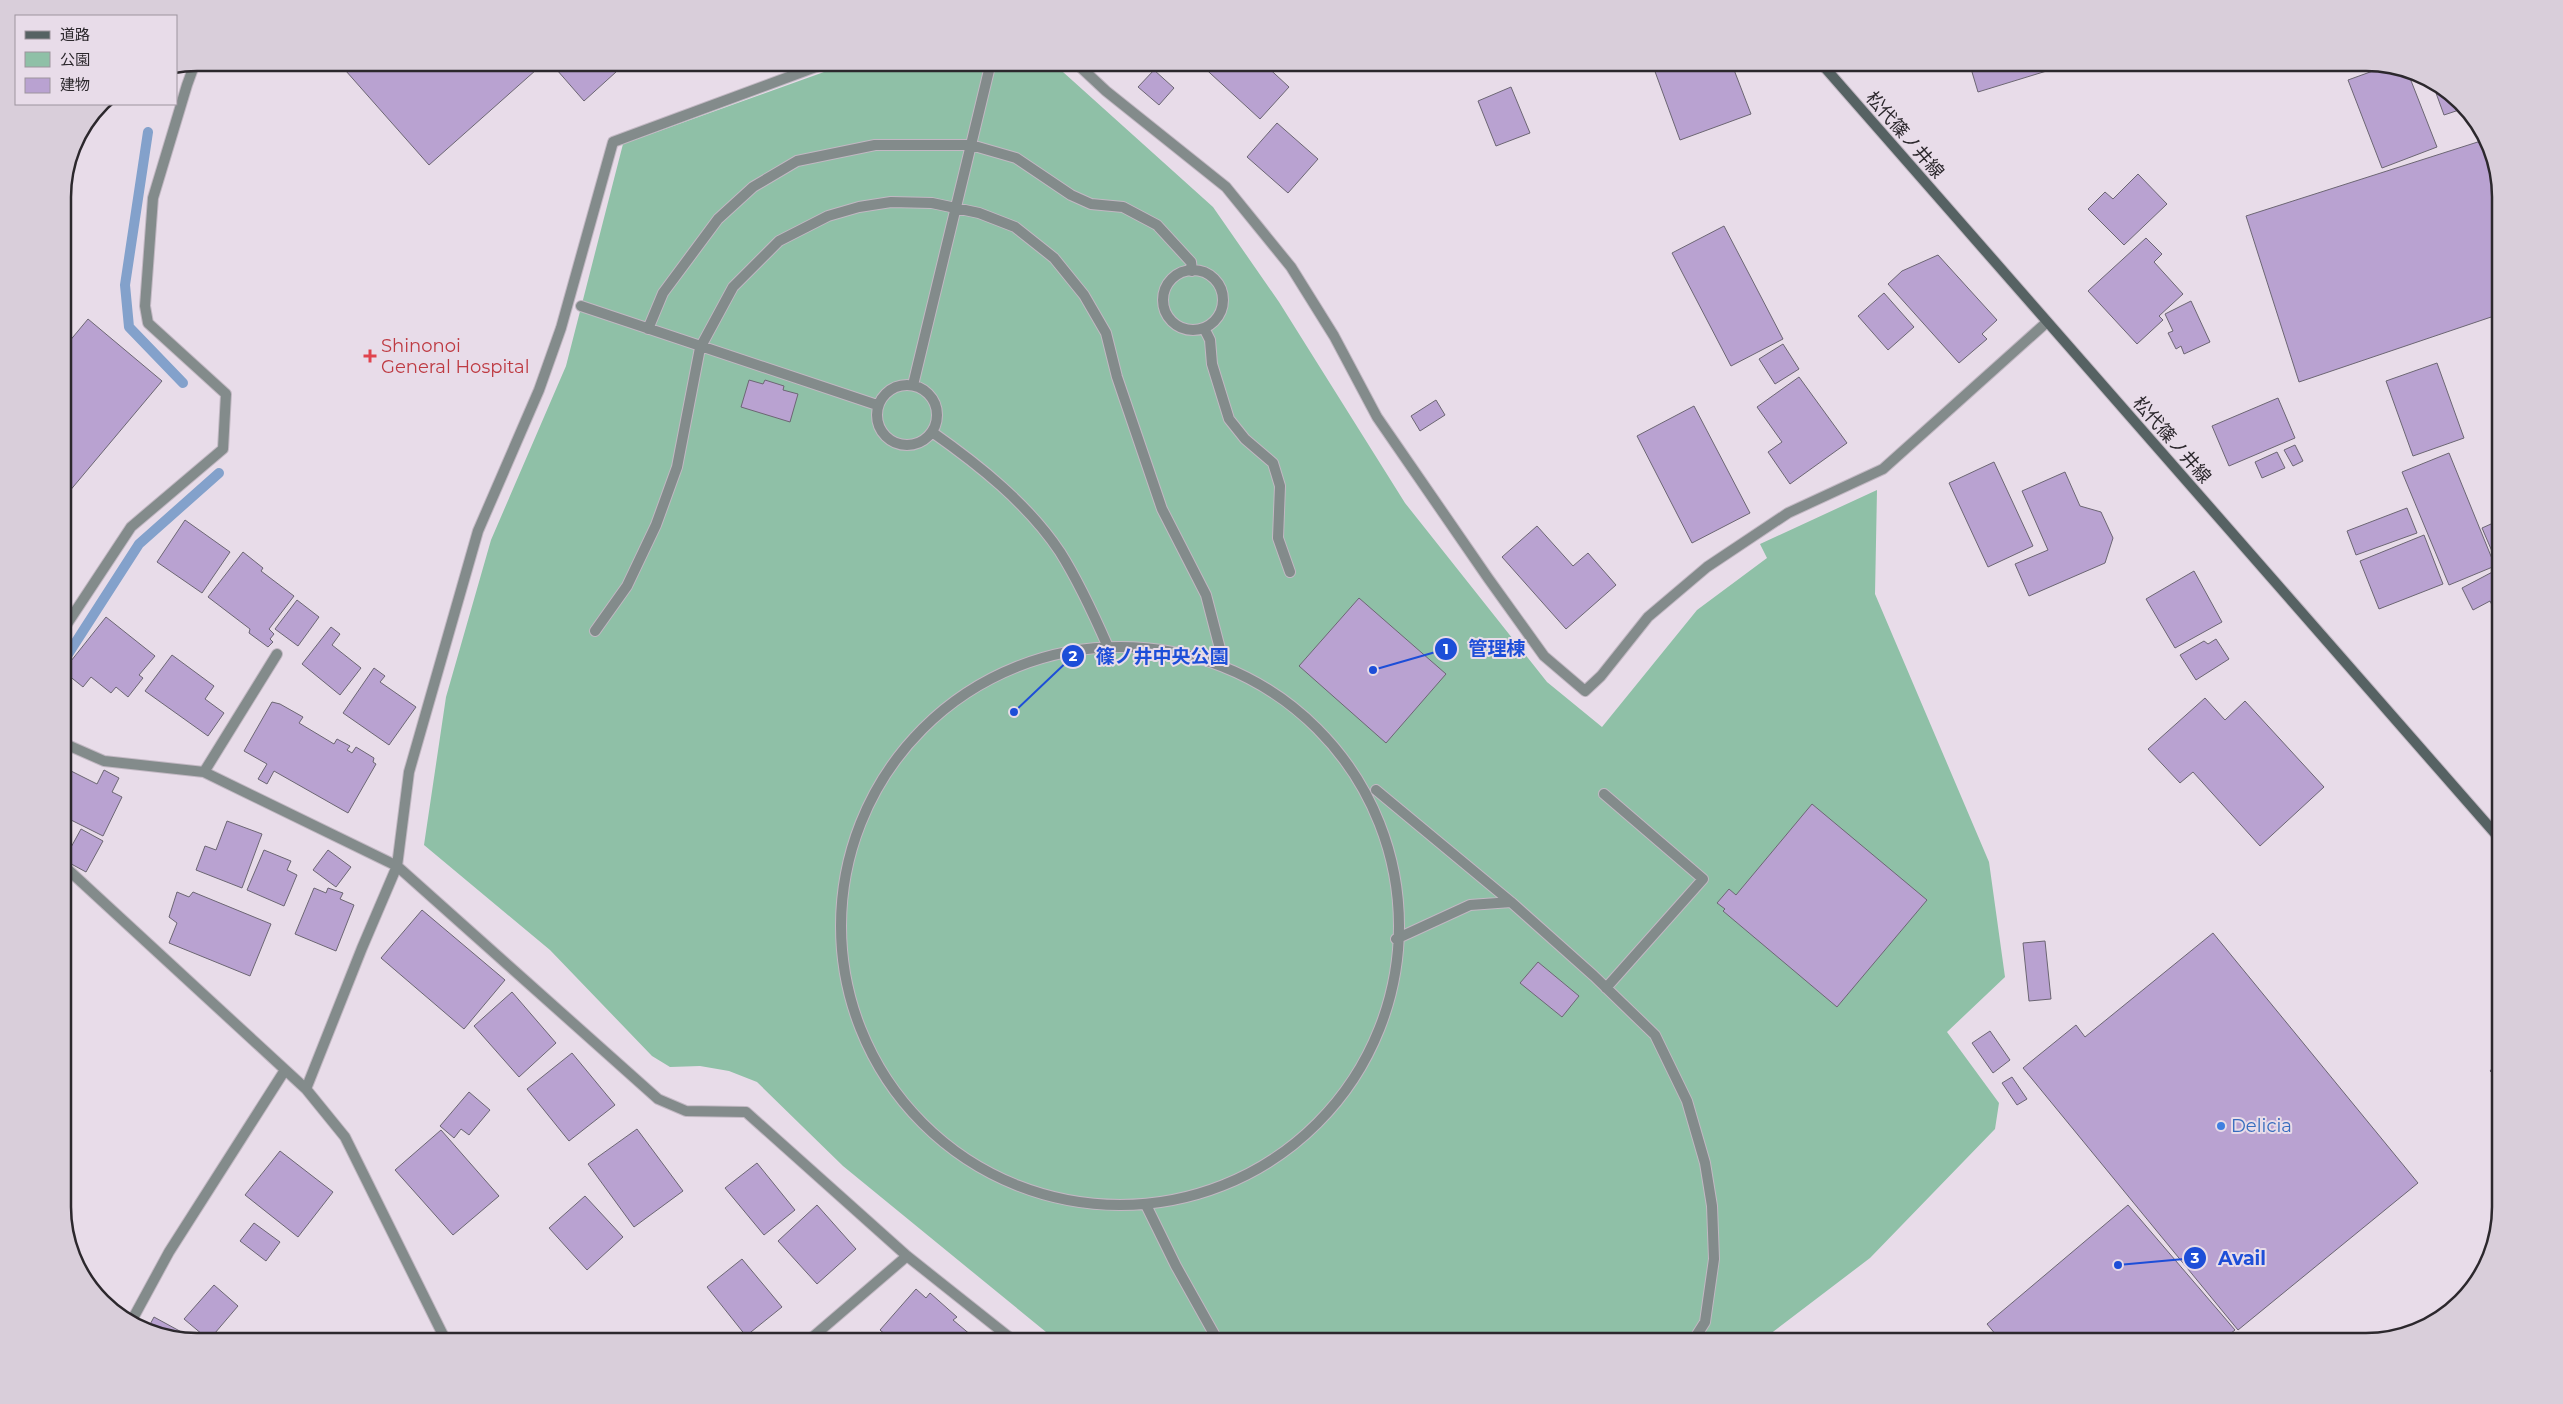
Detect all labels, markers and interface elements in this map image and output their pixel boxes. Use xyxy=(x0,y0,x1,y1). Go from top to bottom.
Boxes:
legend xyxy=(15,15,178,105)
text: 道路 xyxy=(60,25,90,44)
text: 公園 xyxy=(60,50,90,69)
text: 建物 xyxy=(60,75,90,94)
street label: 松代篠ノ井線 xyxy=(1861,87,1949,183)
place label: Shinonoi General Hospital xyxy=(381,335,530,378)
marker: Shinonoi General Hospital xyxy=(363,349,377,363)
street label: 松代篠ノ井線 xyxy=(2128,392,2216,488)
callout: 管理棟 xyxy=(1433,632,1535,666)
text: 管理棟 xyxy=(1468,637,1526,660)
callout: 篠ノ井中央公園 xyxy=(1060,639,1238,673)
text: 1 xyxy=(1443,639,1449,658)
text: 篠ノ井中央公園 xyxy=(1095,645,1229,668)
text: 2 xyxy=(1069,646,1078,665)
place label: Delicia xyxy=(2231,1115,2292,1137)
marker: Delicia xyxy=(2215,1120,2227,1132)
callout: Avail xyxy=(2183,1241,2276,1275)
text: Avail xyxy=(2217,1247,2266,1270)
text: 3 xyxy=(2190,1248,2200,1267)

